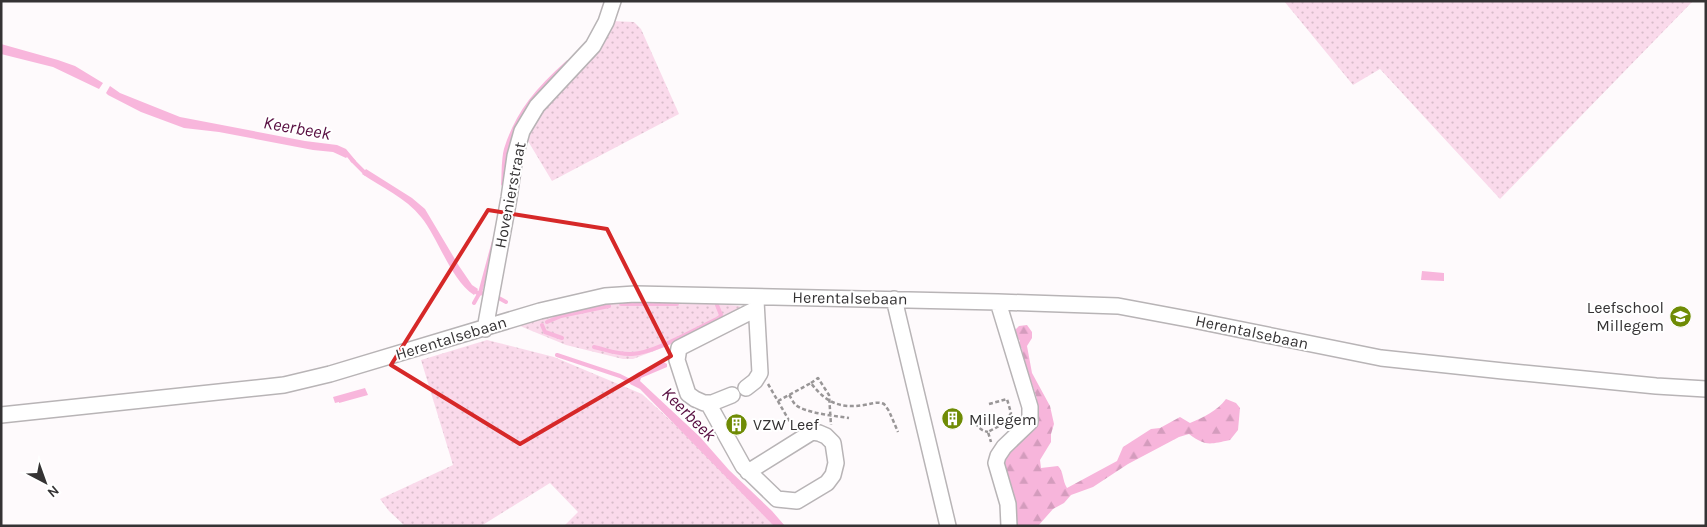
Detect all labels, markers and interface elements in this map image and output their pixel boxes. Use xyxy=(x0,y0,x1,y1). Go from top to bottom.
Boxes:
water label: Keerbeek xyxy=(262,111,333,145)
street label: Hovenierstraat xyxy=(490,140,530,250)
street label: Herentalsebaan xyxy=(792,287,908,309)
place label: Leefschool Millegem xyxy=(1587,298,1664,335)
school or university icon: Leefschool Millegem xyxy=(1668,304,1692,328)
street label: Herentalsebaan xyxy=(1194,311,1310,353)
street label: Herentalsebaan xyxy=(393,312,509,364)
water label: Keerbeek xyxy=(657,382,721,446)
building icon: Millegem xyxy=(941,407,965,431)
place label: Millegem xyxy=(969,410,1037,429)
building icon: VZW Leef xyxy=(725,412,749,436)
place label: VZW Leef xyxy=(753,415,819,434)
north arrow xyxy=(20,457,70,507)
text: N xyxy=(44,482,63,501)

